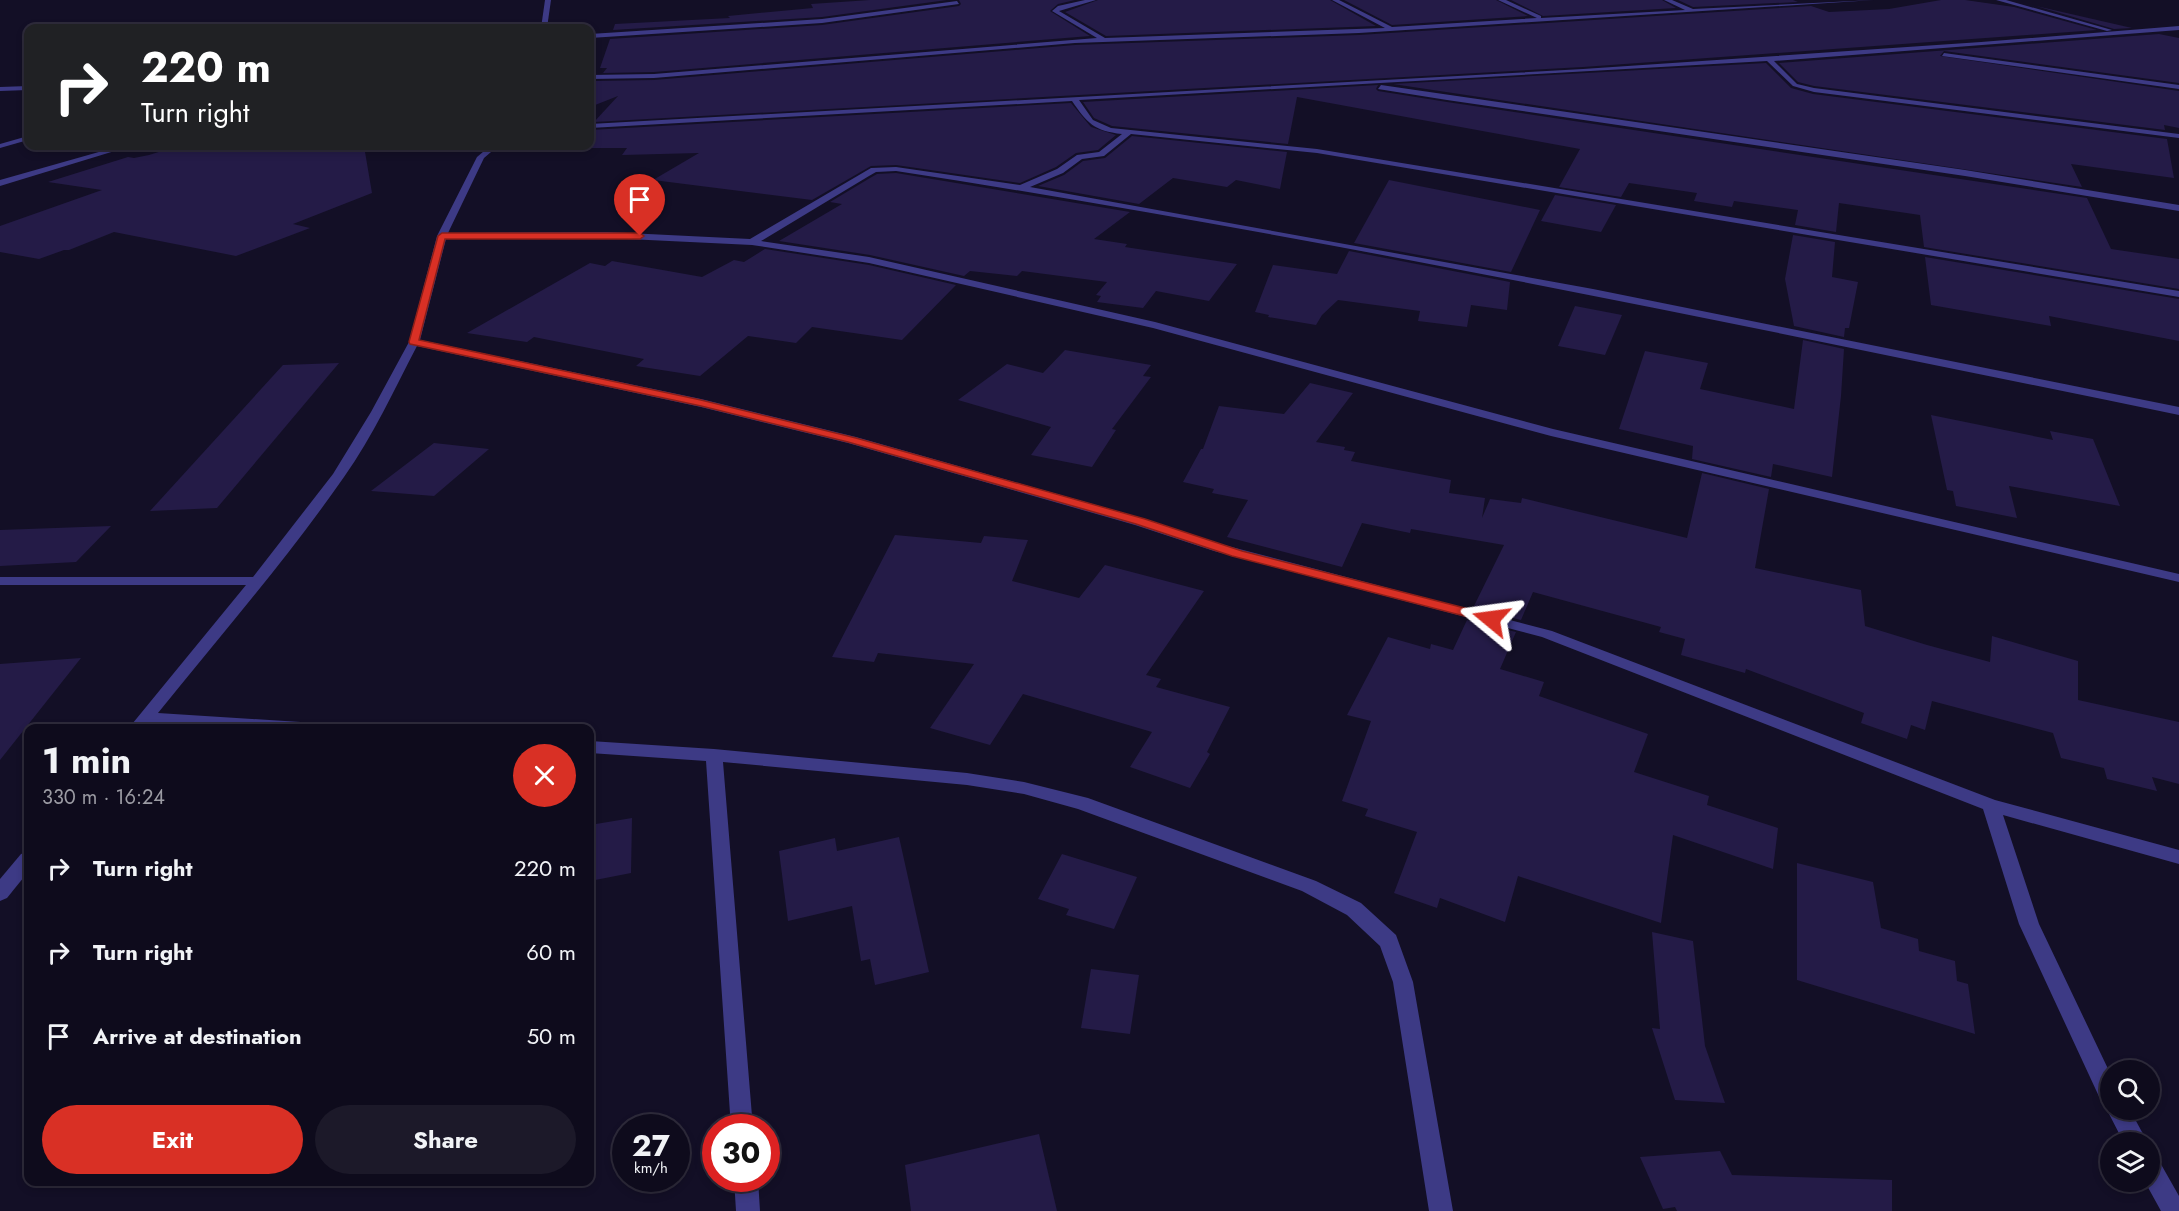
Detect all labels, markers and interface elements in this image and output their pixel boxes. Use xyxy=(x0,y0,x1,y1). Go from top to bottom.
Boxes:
text: 220 m xyxy=(141,37,271,98)
icon: right xyxy=(42,48,120,126)
text: Turn right xyxy=(141,93,249,132)
pin xyxy=(614,174,665,236)
icon: arrive xyxy=(623,183,656,216)
position arrow xyxy=(1459,587,1523,651)
text: 1 min xyxy=(42,734,131,786)
button: close xyxy=(513,744,576,807)
text: 330 m · 16:24 xyxy=(42,783,165,812)
icon: right xyxy=(42,852,75,885)
text: Turn right xyxy=(93,852,193,884)
text: 220 m xyxy=(514,852,576,884)
icon: right xyxy=(42,936,75,969)
text: Turn right xyxy=(93,936,193,968)
text: 60 m xyxy=(526,936,576,968)
icon: arrive xyxy=(42,1020,75,1053)
text: Arrive at destination xyxy=(93,1020,302,1052)
text: 50 m xyxy=(527,1020,576,1052)
map controls xyxy=(2100,1060,2160,1192)
button: search xyxy=(2100,1060,2160,1120)
button: Exit xyxy=(42,1105,303,1174)
button: Share xyxy=(315,1105,576,1174)
speed limit sign: 30 xyxy=(702,1114,780,1192)
text: 27 xyxy=(632,1124,670,1167)
button: layers xyxy=(2100,1132,2160,1192)
text: km/h xyxy=(634,1157,668,1179)

